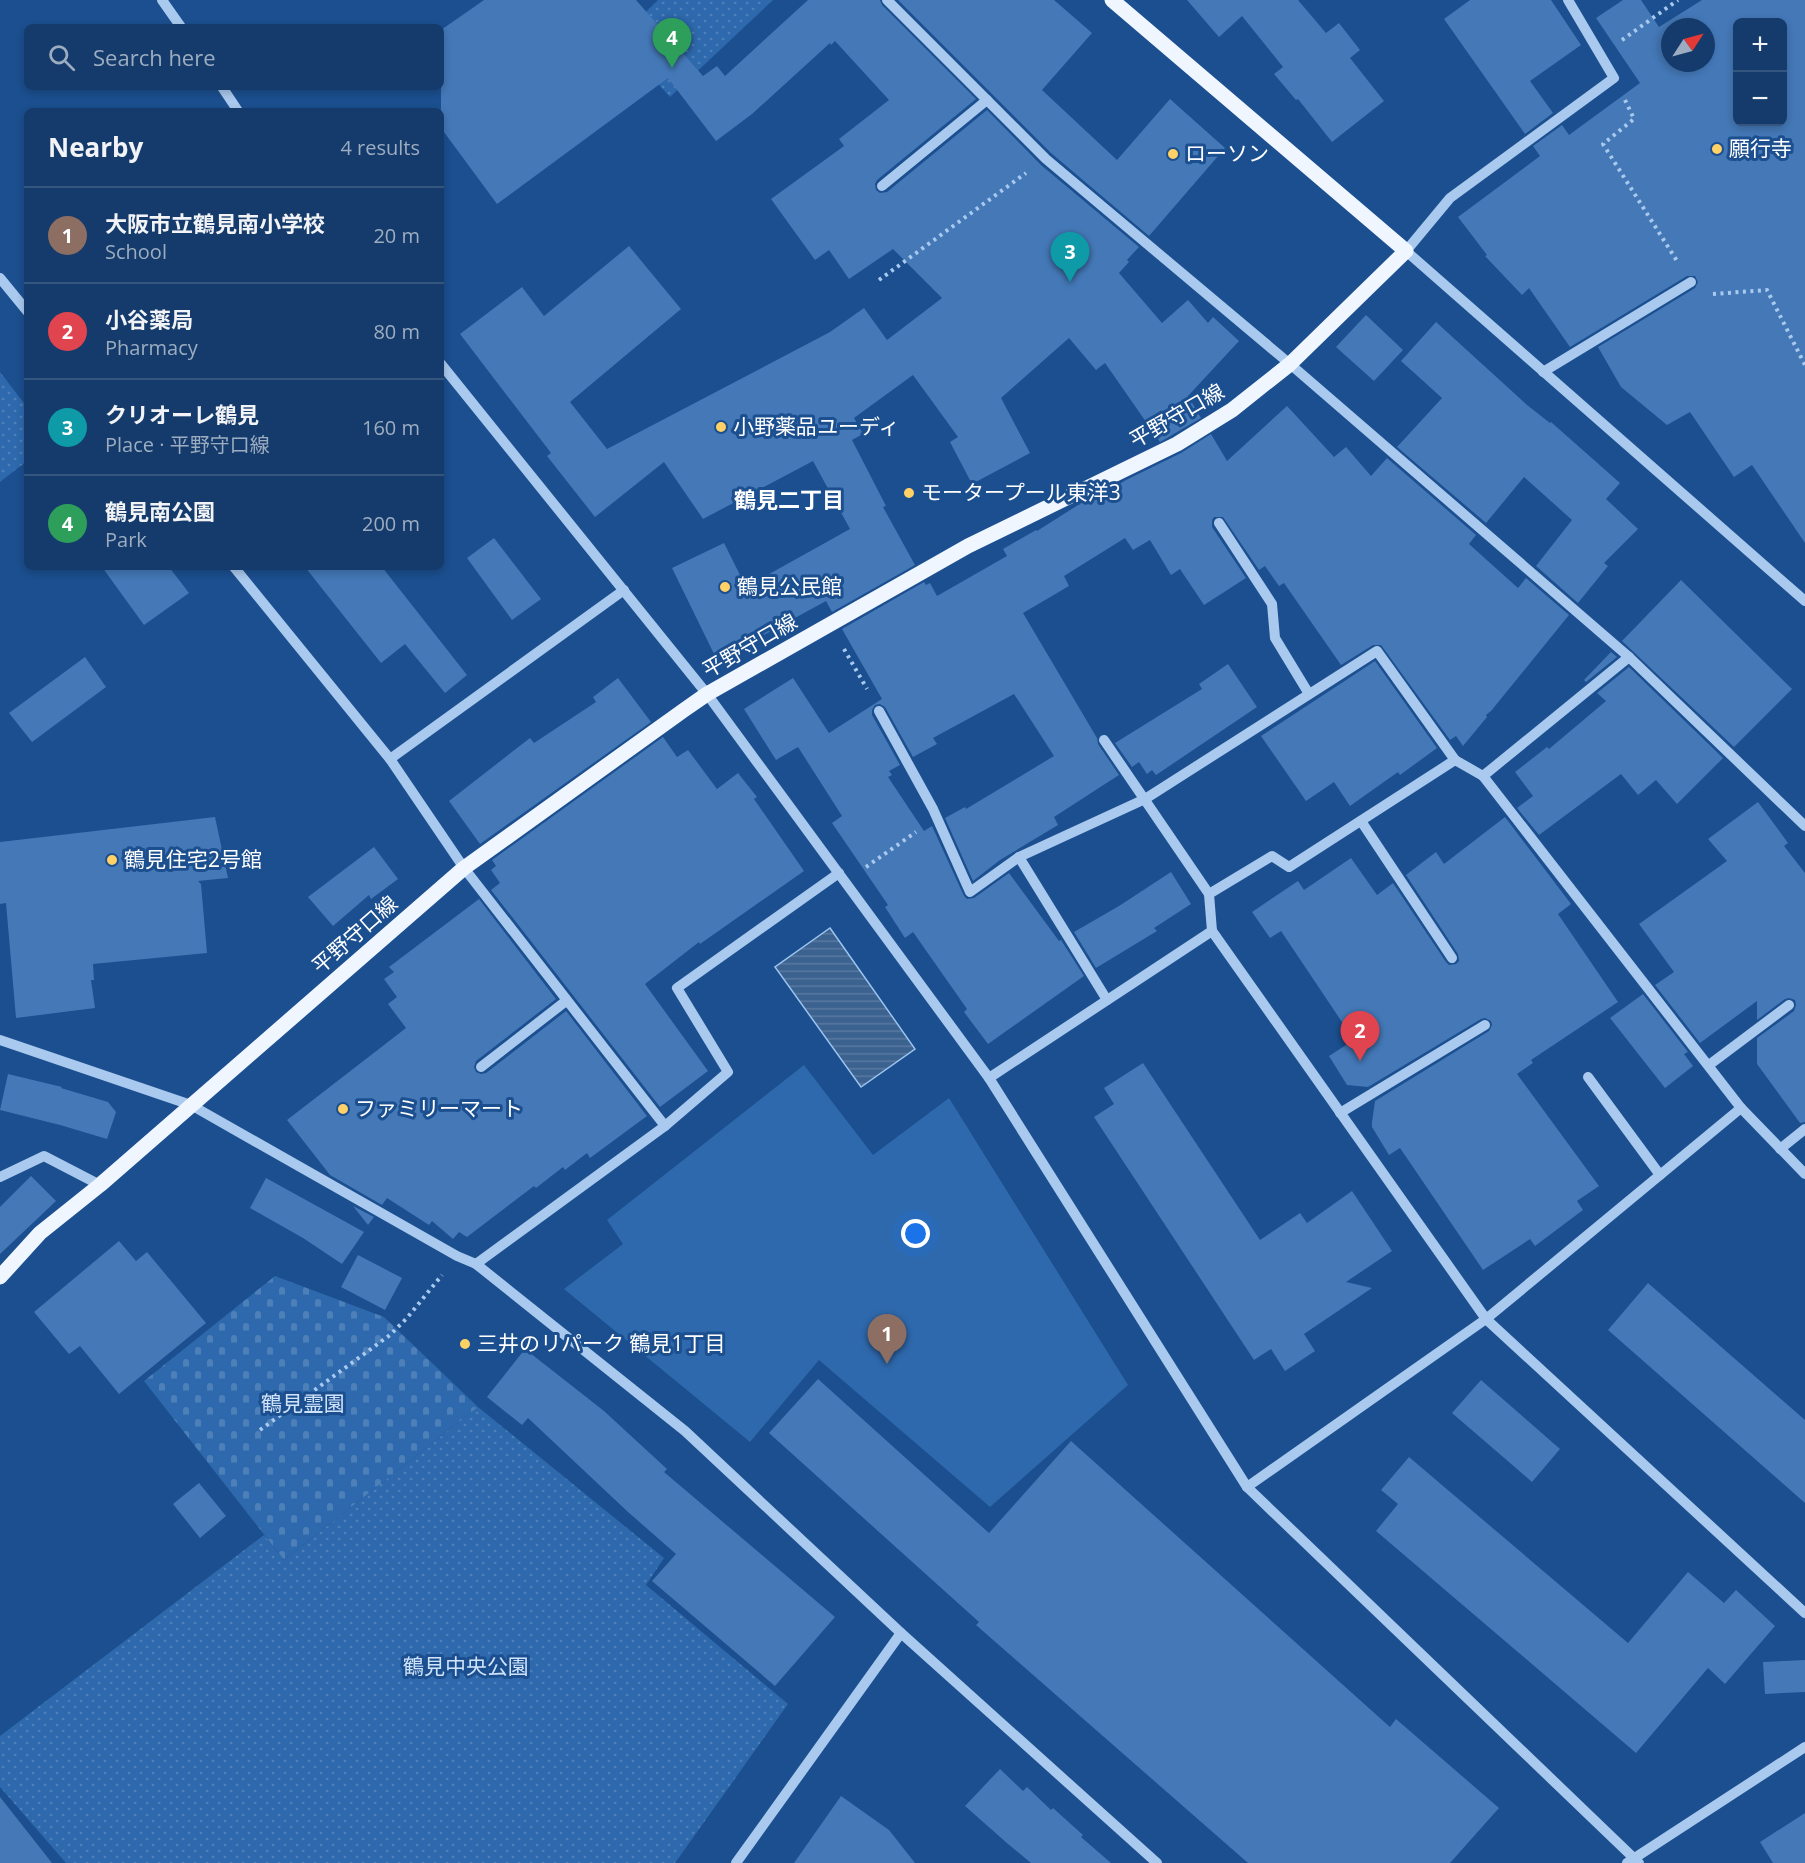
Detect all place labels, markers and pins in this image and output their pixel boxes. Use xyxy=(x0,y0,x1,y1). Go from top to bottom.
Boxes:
pin: 4 xyxy=(652,19,692,68)
place label: 願行寺 xyxy=(1729,134,1792,162)
place label: ローソン xyxy=(1185,139,1269,167)
marker: 願行寺 xyxy=(1710,142,1724,156)
marker: ローソン xyxy=(1166,147,1180,161)
pin: 3 xyxy=(1050,232,1090,282)
place label: 小野薬品ユーディ xyxy=(733,412,900,440)
marker: 小野薬品ユーディ xyxy=(714,420,728,434)
place label: モータープール東洋3 xyxy=(921,478,1121,506)
marker: モータープール東洋3 xyxy=(902,486,916,500)
place label: 鶴見公民館 xyxy=(737,572,842,600)
marker: 鶴見公民館 xyxy=(718,580,732,594)
place label: 鶴見住宅2号館 xyxy=(124,845,262,873)
marker: 鶴見住宅2号館 xyxy=(105,853,119,867)
pin: 2 xyxy=(1340,1012,1380,1061)
place label: ファミリーマート xyxy=(355,1094,523,1122)
marker: ファミリーマート xyxy=(336,1102,350,1116)
pin: 1 xyxy=(868,1314,906,1364)
place label: 三井のリパーク 鶴見1丁目 xyxy=(477,1329,725,1357)
marker: 三井のリパーク 鶴見1丁目 xyxy=(458,1337,472,1351)

